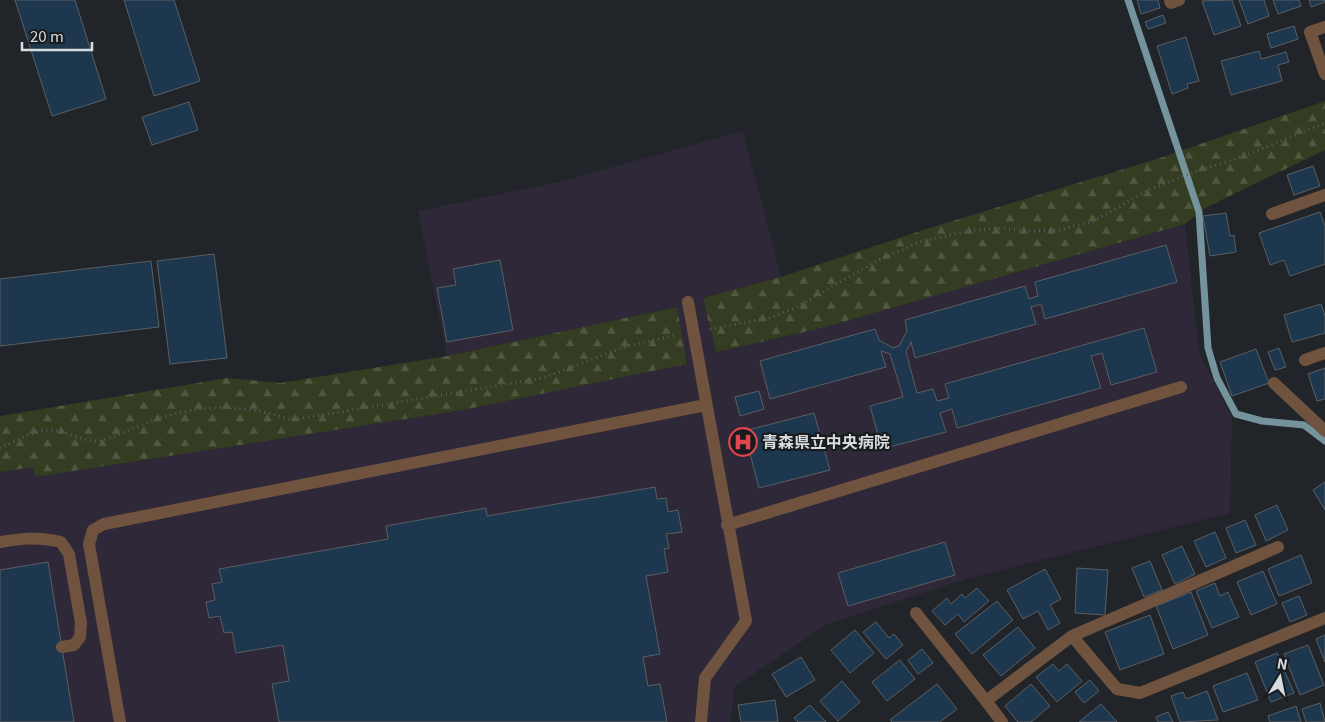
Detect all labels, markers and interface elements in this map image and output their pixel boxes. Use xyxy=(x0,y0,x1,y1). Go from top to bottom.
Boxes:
scale bar xyxy=(22,20,92,52)
text: 20 m xyxy=(30,25,64,46)
hospital icon: 青森県立中央病院 xyxy=(728,427,758,457)
place label: 青森県立中央病院 xyxy=(762,429,890,453)
north arrow xyxy=(1255,652,1305,702)
text: N xyxy=(1276,652,1289,674)

